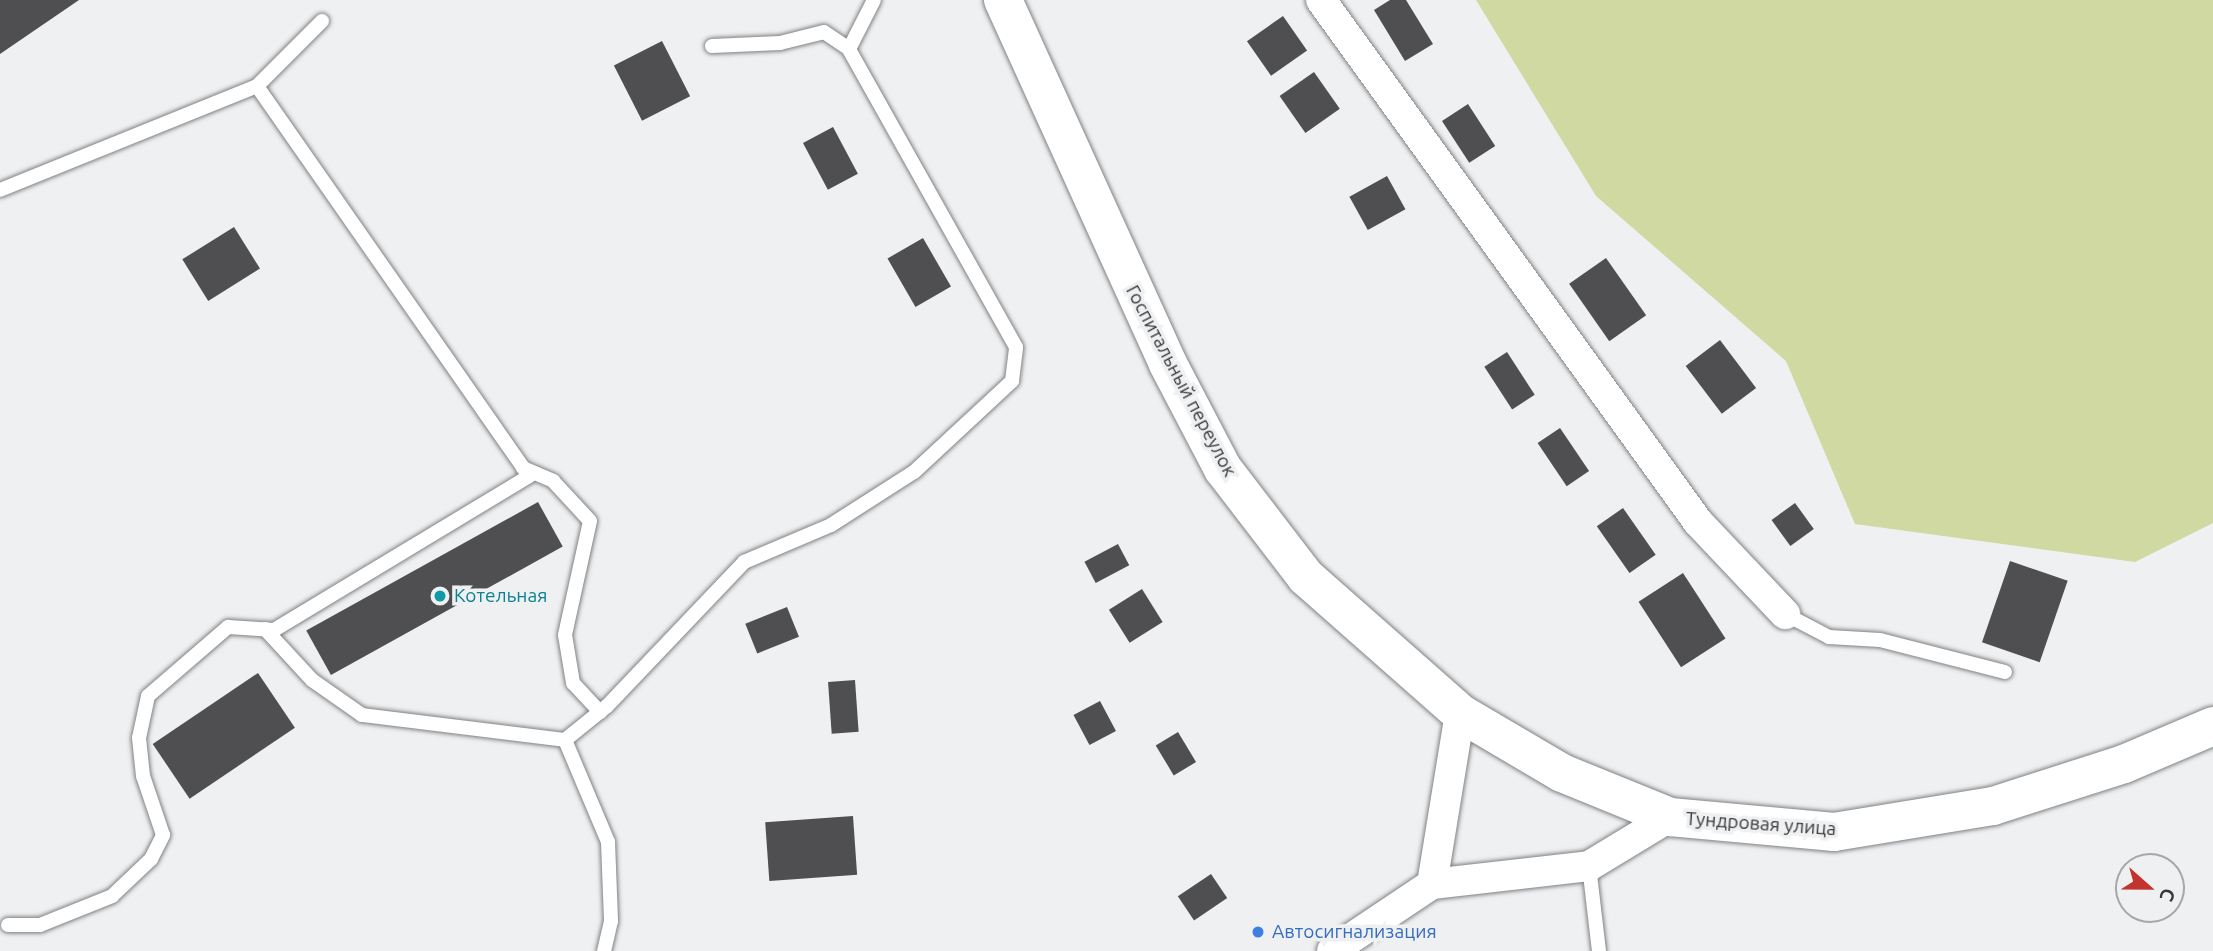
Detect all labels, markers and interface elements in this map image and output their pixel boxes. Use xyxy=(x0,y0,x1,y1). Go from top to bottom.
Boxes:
street label: Госпитальный переулок xyxy=(1121,281,1241,481)
place label: Котельная xyxy=(454,585,547,607)
marker: Котельная xyxy=(432,588,448,604)
street label: Тундровая улица xyxy=(1685,807,1837,841)
north arrow xyxy=(2115,853,2185,923)
text: С xyxy=(2155,885,2180,904)
place label: Автосигнализация xyxy=(1272,921,1437,943)
marker: Автосигнализация xyxy=(1250,924,1266,940)

